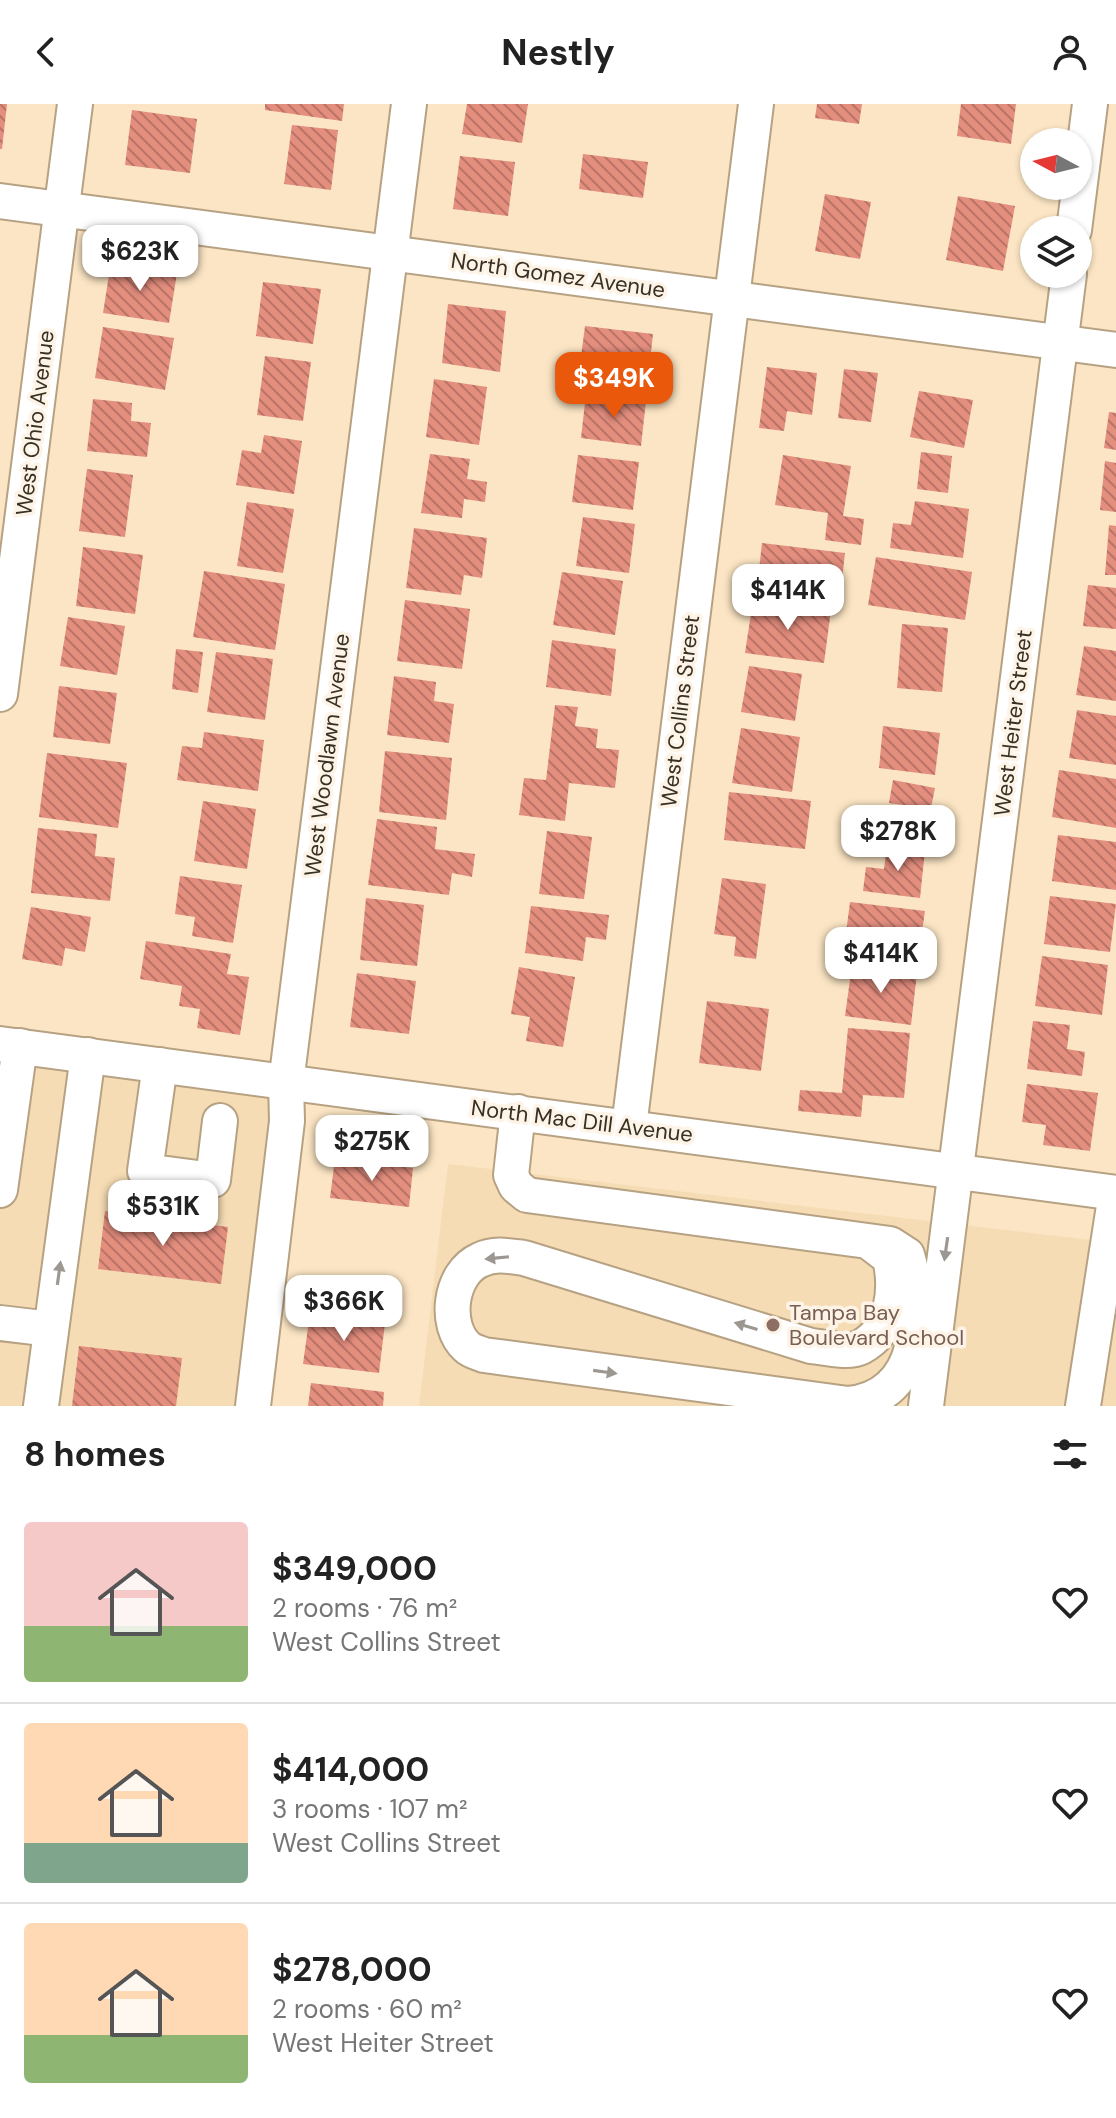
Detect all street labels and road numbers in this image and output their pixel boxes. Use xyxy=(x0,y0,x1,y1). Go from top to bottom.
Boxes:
street label: North Gomez Avenue xyxy=(449,246,667,304)
street label: West Ohio Avenue xyxy=(9,329,61,517)
street label: West Collins Street xyxy=(654,613,706,809)
street label: West Heiter Street xyxy=(987,628,1039,818)
street label: West Woodlawn Avenue xyxy=(298,632,356,878)
street label: North Mac Dill Avenue xyxy=(469,1093,695,1149)

